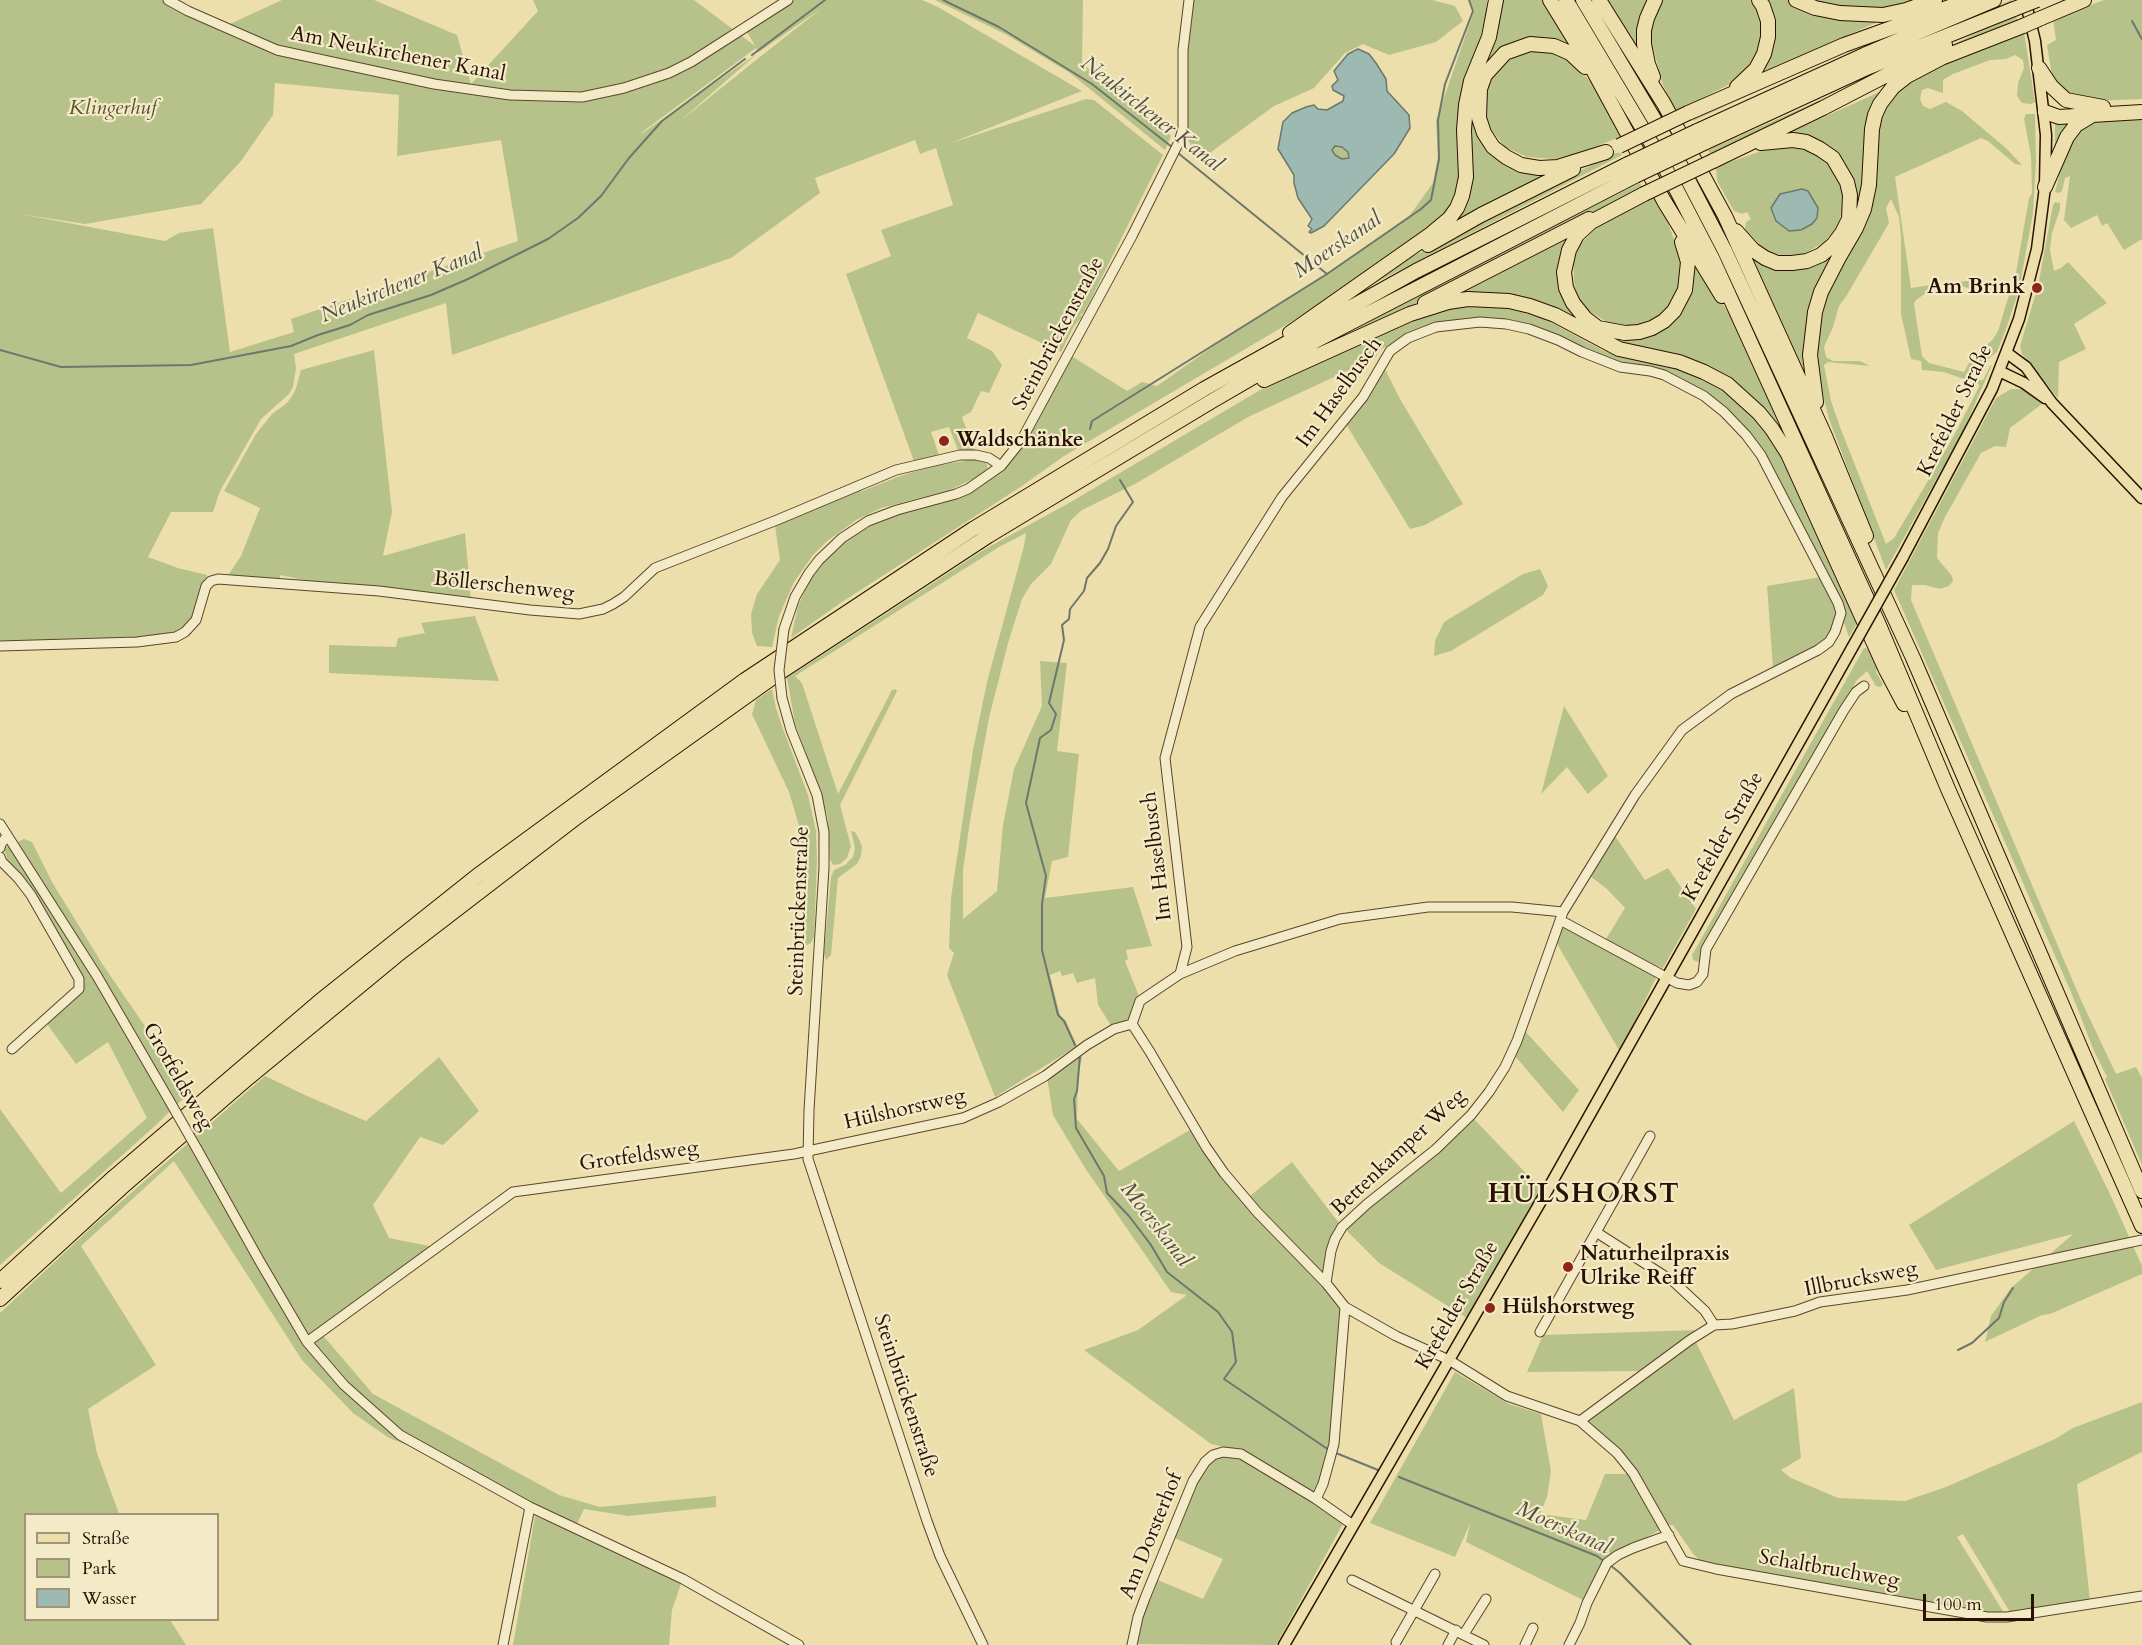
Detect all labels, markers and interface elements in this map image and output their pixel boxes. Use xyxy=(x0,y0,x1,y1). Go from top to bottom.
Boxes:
street label: Am Neukirchener Kanal xyxy=(288,22,508,88)
water label: Neukirchener Kanal xyxy=(1075,51,1227,179)
park label: Klingerhuf xyxy=(69,96,157,122)
water label: Moerskanal xyxy=(1289,207,1387,285)
water label: Neukirchener Kanal xyxy=(317,240,487,330)
street label: Steinbrückenstraße xyxy=(1008,253,1110,415)
place label: Am Brink xyxy=(1927,275,2025,301)
marker: Am Brink xyxy=(2030,281,2044,295)
street label: Im Haselbusch xyxy=(1292,333,1388,453)
street label: Krefelder Straße xyxy=(1913,341,1999,481)
place label: Waldschänke xyxy=(956,428,1083,454)
marker: Waldschänke xyxy=(937,434,951,448)
street label: Böllerschenweg xyxy=(432,567,576,607)
street label: Krefelder Straße xyxy=(1678,768,1770,906)
street label: Im Haselbusch xyxy=(1138,790,1178,922)
street label: Steinbrückenstraße xyxy=(784,826,816,996)
street label: Grotfeldsweg xyxy=(136,1019,218,1135)
street label: Hülshorstweg xyxy=(842,1084,968,1136)
street label: Bettenkamper Weg xyxy=(1326,1084,1472,1222)
street label: Grotfeldsweg xyxy=(578,1136,700,1178)
water label: Moerskanal xyxy=(1114,1177,1196,1273)
district label: HÜLSHORST xyxy=(1488,1180,1680,1212)
street label: Krefelder Straße xyxy=(1411,1237,1505,1375)
place label: Naturheilpraxis Ulrike Reiff xyxy=(1580,1242,1730,1292)
street label: Illbrucksweg xyxy=(1803,1257,1919,1303)
marker: Naturheilpraxis Ulrike Reiff xyxy=(1561,1260,1575,1274)
place label: Hülshorstweg xyxy=(1502,1295,1634,1321)
marker: Hülshorstweg xyxy=(1483,1301,1497,1315)
street label: Steinbrückenstraße xyxy=(867,1311,943,1481)
street label: Am Dorsterhof xyxy=(1115,1469,1189,1603)
water label: Moerskanal xyxy=(1512,1496,1614,1562)
legend xyxy=(24,1513,219,1621)
text: Straße xyxy=(82,1526,130,1551)
street label: Schaltbruchweg xyxy=(1757,1545,1901,1595)
text: Park xyxy=(82,1556,117,1581)
scale bar xyxy=(1926,1582,2037,1620)
text: Wasser xyxy=(82,1586,136,1611)
text: 100 m xyxy=(1934,1592,1982,1617)

